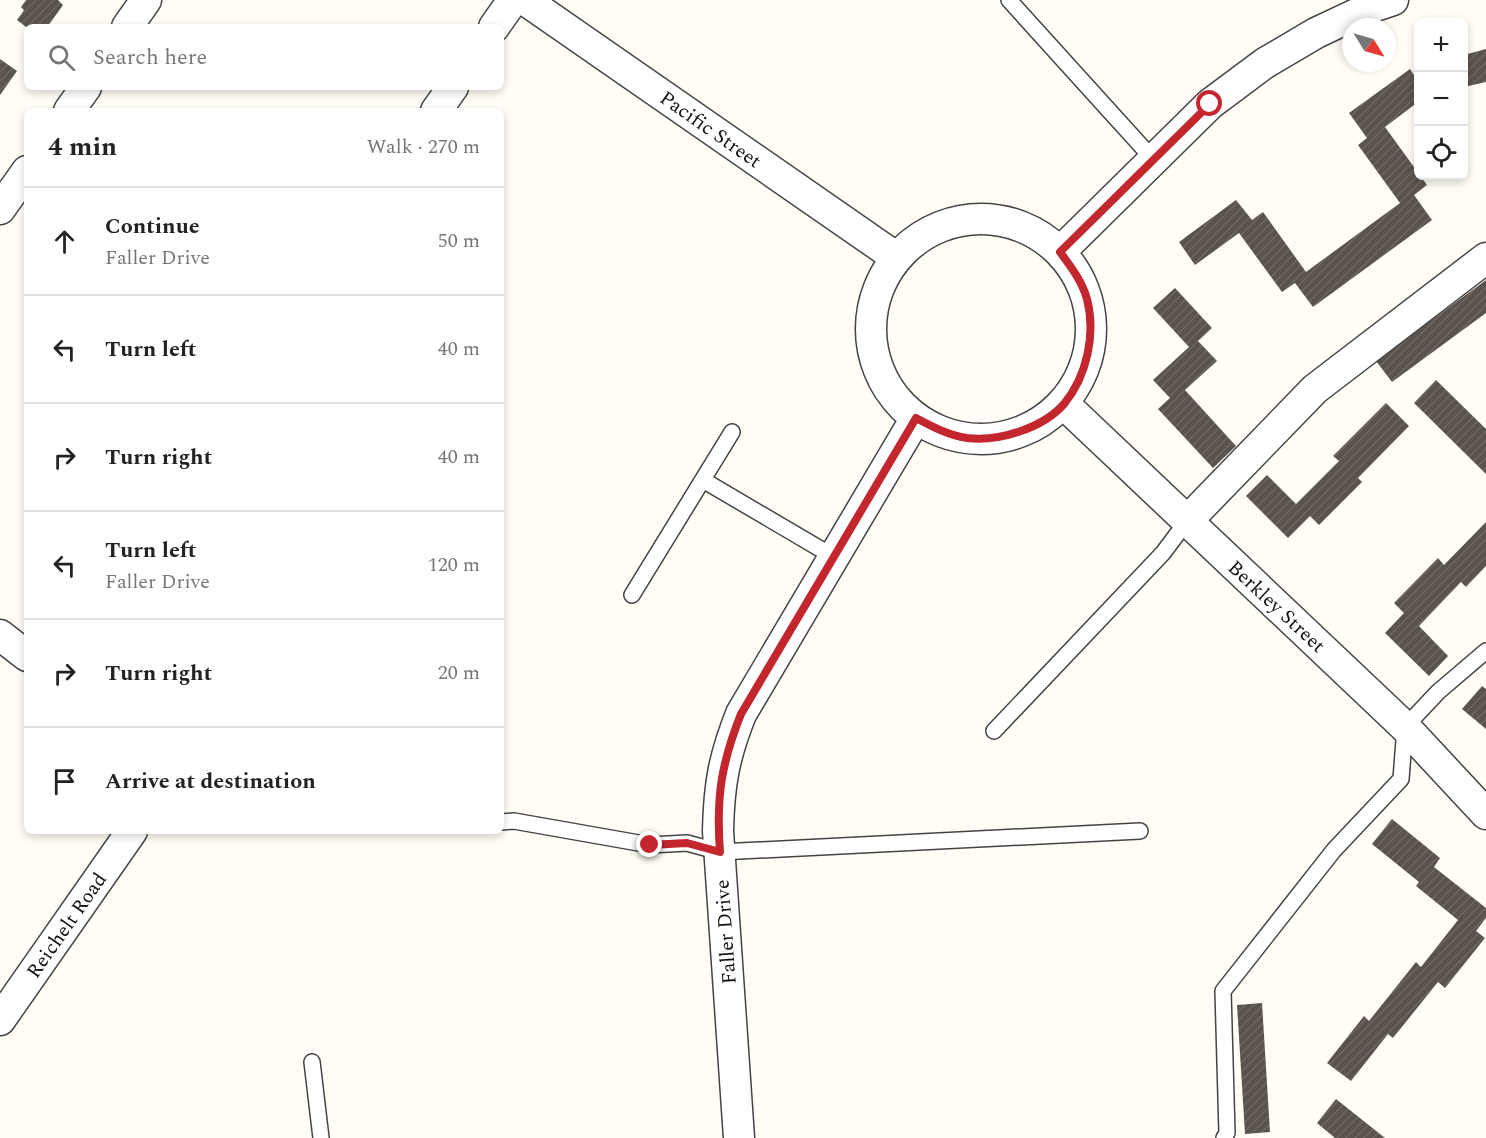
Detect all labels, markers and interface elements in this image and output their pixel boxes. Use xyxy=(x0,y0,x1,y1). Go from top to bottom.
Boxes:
north arrow xyxy=(1342,18,1396,72)
map controls xyxy=(1414,18,1468,180)
button: + xyxy=(1414,18,1468,72)
search box xyxy=(24,24,504,90)
icon: search xyxy=(45,41,78,74)
text: Search here xyxy=(93,41,207,74)
button: − xyxy=(1414,72,1468,126)
street label: Pacific Street xyxy=(653,84,767,176)
route start xyxy=(1196,90,1222,116)
button: locate xyxy=(1414,126,1468,180)
text: 4 min xyxy=(48,127,117,167)
text: Walk · 270 m xyxy=(367,132,480,162)
text: Continue xyxy=(105,210,200,243)
icon: ahead xyxy=(48,225,81,258)
text: 50 m xyxy=(438,226,480,256)
text: Faller Drive xyxy=(105,243,210,273)
icon: left xyxy=(48,333,81,366)
text: Turn left xyxy=(105,333,197,366)
text: 40 m xyxy=(438,334,480,364)
icon: right xyxy=(48,441,81,474)
text: Turn right xyxy=(105,441,212,474)
text: 40 m xyxy=(438,442,480,472)
text: Turn left xyxy=(105,534,197,567)
icon: left xyxy=(48,549,81,582)
text: 120 m xyxy=(428,550,480,580)
street label: Berkley Street xyxy=(1221,553,1332,660)
text: Faller Drive xyxy=(105,567,210,597)
icon: right xyxy=(48,657,81,690)
text: Turn right xyxy=(105,657,212,690)
text: 20 m xyxy=(438,658,480,688)
icon: arrive xyxy=(48,765,81,798)
text: Arrive at destination xyxy=(105,765,316,798)
route end xyxy=(636,831,662,857)
street label: Reichelt Road xyxy=(19,867,114,985)
street label: Faller Drive xyxy=(707,879,745,985)

